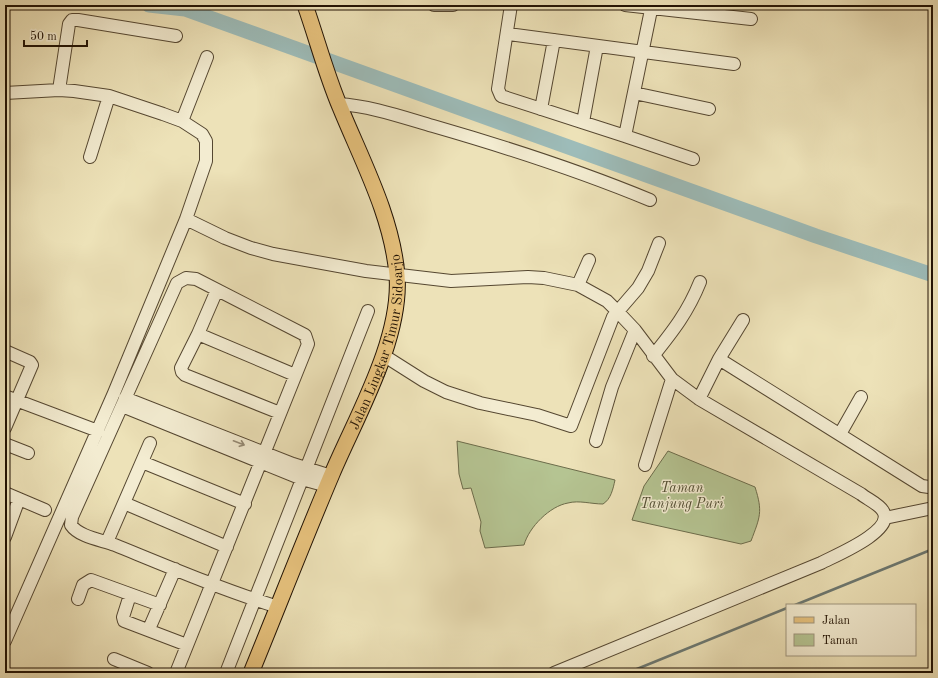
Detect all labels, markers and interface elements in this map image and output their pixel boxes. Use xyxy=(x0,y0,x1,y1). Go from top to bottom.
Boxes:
scale bar xyxy=(24,22,87,48)
text: 50 m xyxy=(30,30,57,43)
street label: Jalan Lingkar Timur Sidoarjo xyxy=(347,253,405,432)
one-way arrow xyxy=(233,440,245,448)
park label: Taman Tanjung Puri xyxy=(640,481,724,512)
legend xyxy=(786,604,916,656)
text: Jalan xyxy=(822,615,851,627)
text: Taman xyxy=(822,635,858,647)

